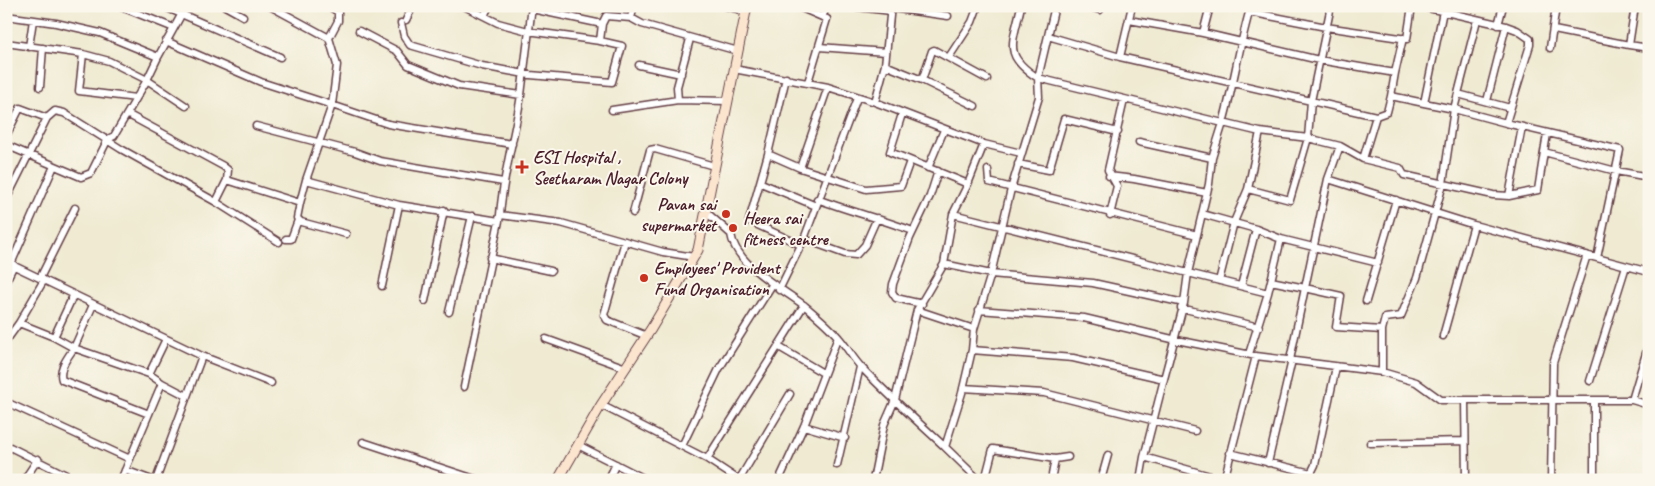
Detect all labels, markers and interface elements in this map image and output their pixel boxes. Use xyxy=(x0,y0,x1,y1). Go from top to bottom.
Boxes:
place label: ESI Hospital , Seetharam Nagar Colony xyxy=(533,146,689,189)
marker: ESI Hospital , Seetharam Nagar Colony xyxy=(515,160,529,174)
place label: Pavan sai supermarket xyxy=(641,193,718,236)
place label: Heera sai fitness centre xyxy=(743,207,830,250)
marker: Pavan sai supermarket xyxy=(720,208,732,220)
marker: Heera sai fitness centre xyxy=(727,222,739,234)
place label: Employees' Provident Fund Organisation xyxy=(654,257,782,300)
marker: Employees' Provident Fund Organisation xyxy=(638,272,650,284)

